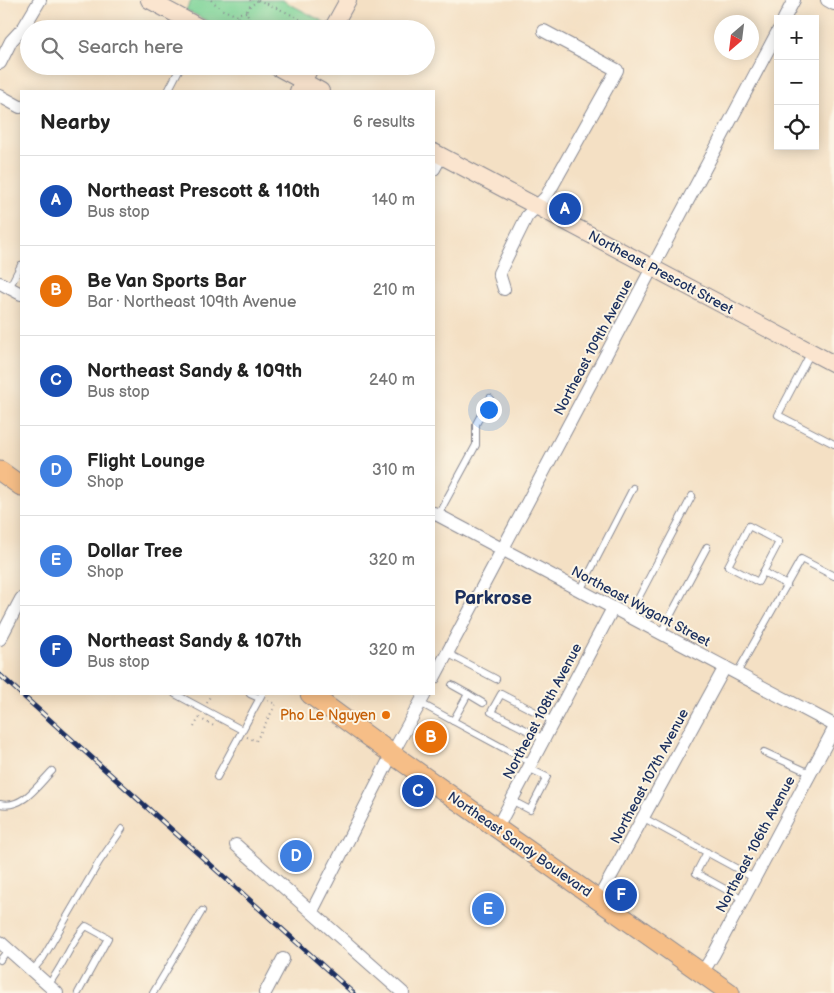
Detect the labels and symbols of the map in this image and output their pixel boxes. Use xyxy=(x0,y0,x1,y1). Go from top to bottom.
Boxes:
north arrow xyxy=(714,15,759,60)
pin: A xyxy=(549,190,581,228)
street label: Northeast Prescott Street xyxy=(585,227,737,318)
street label: Northeast 109th Avenue xyxy=(550,276,637,418)
your location xyxy=(476,397,502,423)
street label: Northeast Wygant Street xyxy=(568,563,714,651)
district label: Parkrose xyxy=(454,587,532,610)
street label: Northeast 108th Avenue xyxy=(499,640,586,782)
street label: Northeast 107th Avenue xyxy=(607,706,692,847)
place label: Pho Le Nguyen xyxy=(280,707,376,724)
marker: Pho Le Nguyen xyxy=(380,709,392,721)
pin: B xyxy=(415,718,447,756)
pin: C xyxy=(402,772,434,810)
street label: Northeast 106th Avenue xyxy=(712,773,799,915)
street label: Northeast Sandy Boulevard xyxy=(444,788,595,901)
pin: D xyxy=(280,837,312,875)
pin: F xyxy=(605,876,637,914)
pin: E xyxy=(472,890,504,928)

